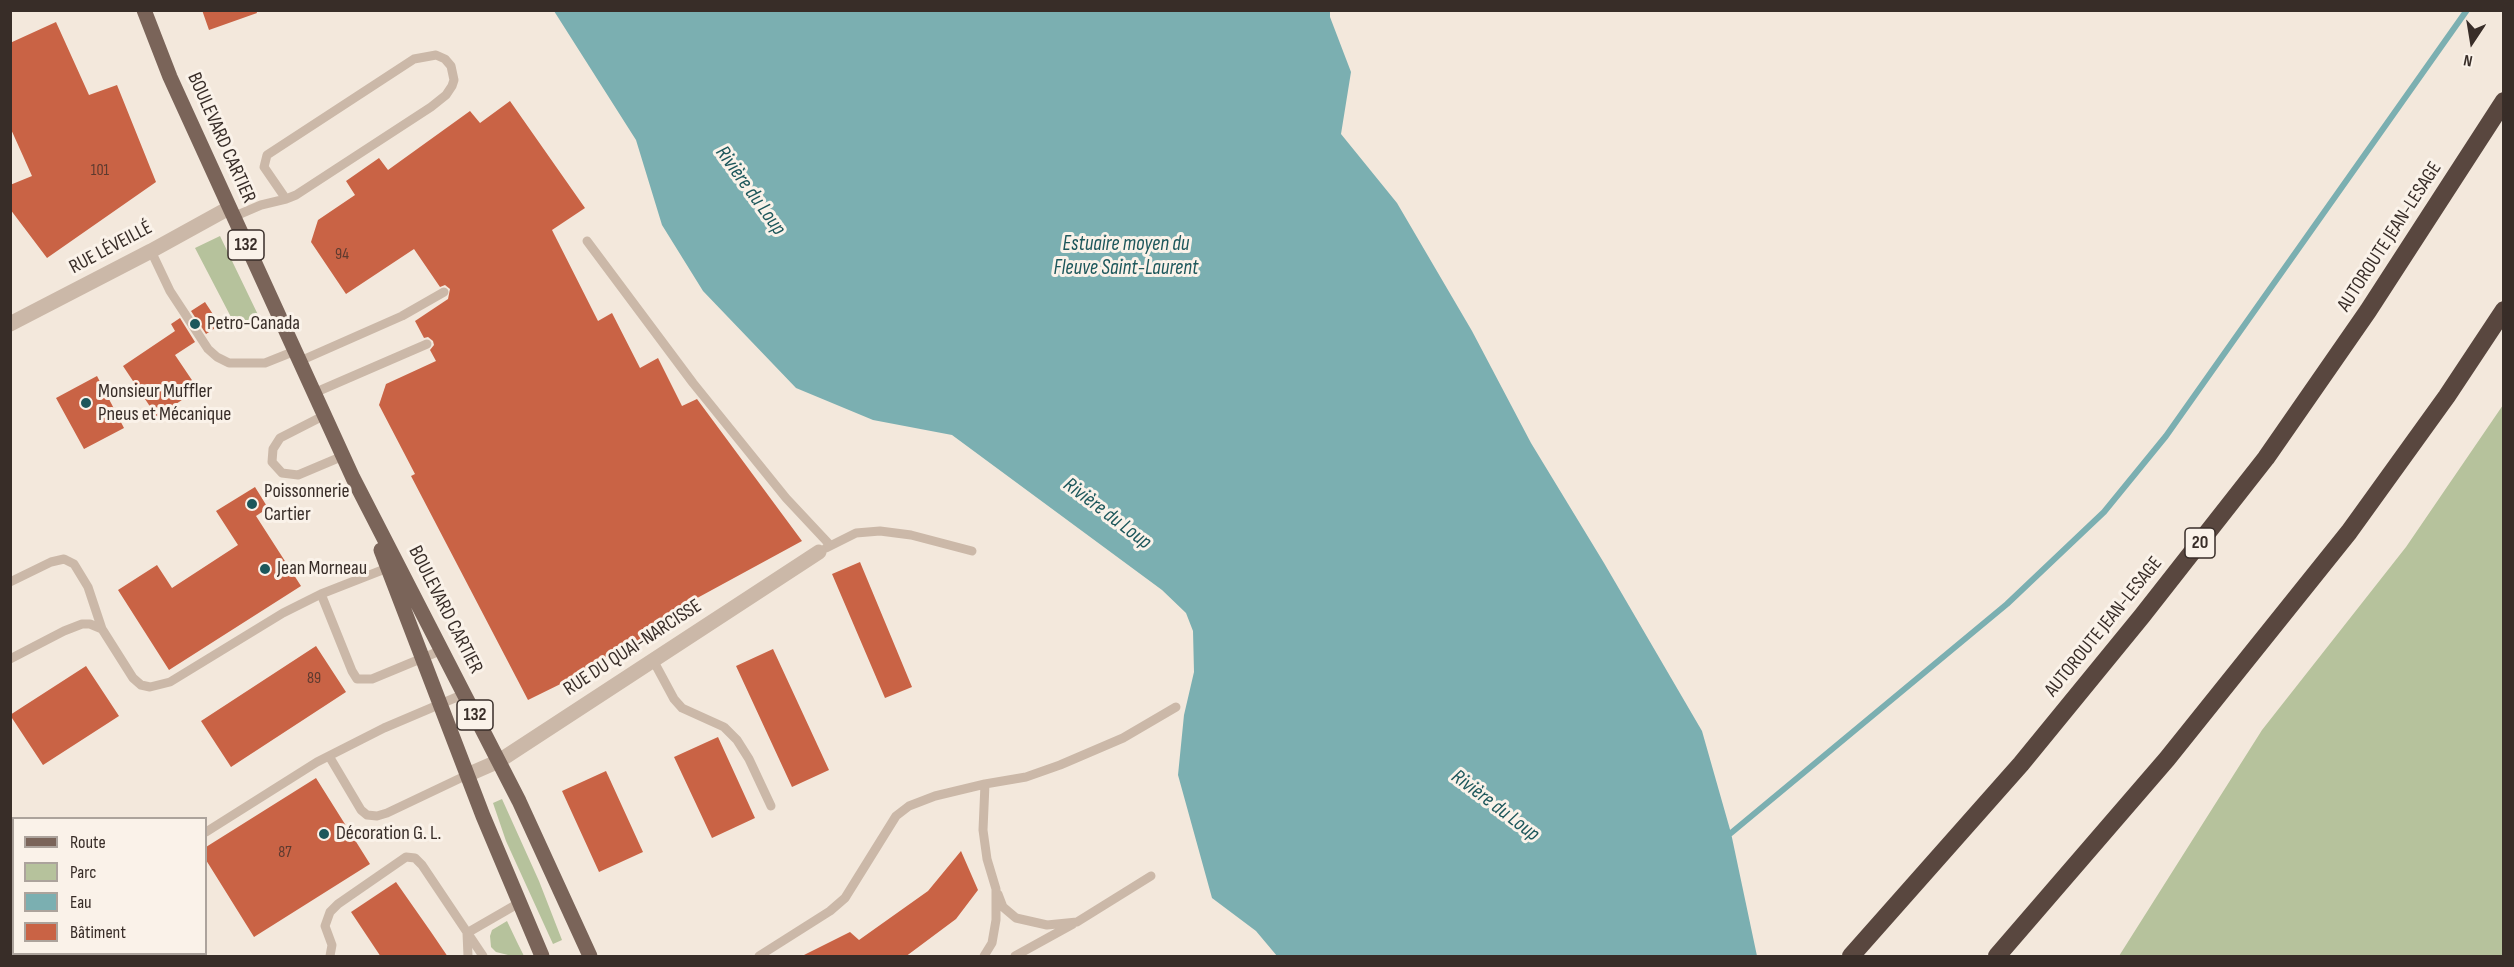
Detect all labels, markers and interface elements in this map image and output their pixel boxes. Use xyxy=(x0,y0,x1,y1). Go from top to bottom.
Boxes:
north arrow xyxy=(2442,12,2502,72)
text: N xyxy=(2462,50,2474,70)
street label: BOULEVARD CARTIER xyxy=(181,69,261,207)
water label: Rivière du Loup xyxy=(709,142,791,240)
street label: AUTOROUTE JEAN-LESAGE xyxy=(2333,158,2447,316)
house number: 101 xyxy=(91,161,109,181)
street label: RUE LÉVEILLÉ xyxy=(65,216,157,280)
road number: 132 xyxy=(228,230,264,260)
water label: Estuaire moyen du Fleuve Saint-Laurent xyxy=(1054,232,1198,282)
house number: 94 xyxy=(335,245,349,265)
place label: Petro-Canada xyxy=(207,312,300,336)
marker: Petro-Canada xyxy=(188,317,202,331)
place label: Monsieur Muffler Pneus et Mécanique xyxy=(98,380,231,427)
marker: Monsieur Muffler Pneus et Mécanique xyxy=(79,396,93,410)
water label: Rivière du Loup xyxy=(1058,473,1156,555)
place label: Poissonnerie Cartier xyxy=(264,480,350,527)
marker: Poissonnerie Cartier xyxy=(245,497,259,511)
road number: 20 xyxy=(2185,528,2215,558)
street label: BOULEVARD CARTIER xyxy=(402,542,488,678)
street label: AUTOROUTE JEAN-LESAGE xyxy=(2040,552,2168,702)
place label: Jean Morneau xyxy=(277,557,367,581)
marker: Jean Morneau xyxy=(258,562,272,576)
street label: RUE DU QUAI-NARCISSE xyxy=(560,594,706,702)
house number: 89 xyxy=(307,669,321,689)
road number: 132 xyxy=(457,700,493,730)
water label: Rivière du Loup xyxy=(1446,765,1544,847)
legend xyxy=(12,817,207,955)
place label: Décoration G. L. xyxy=(336,822,441,846)
marker: Décoration G. L. xyxy=(317,827,331,841)
text: Route xyxy=(70,832,106,853)
house number: 87 xyxy=(278,843,292,863)
text: Parc xyxy=(70,862,96,883)
text: Eau xyxy=(70,892,92,913)
text: Bâtiment xyxy=(70,922,126,943)

